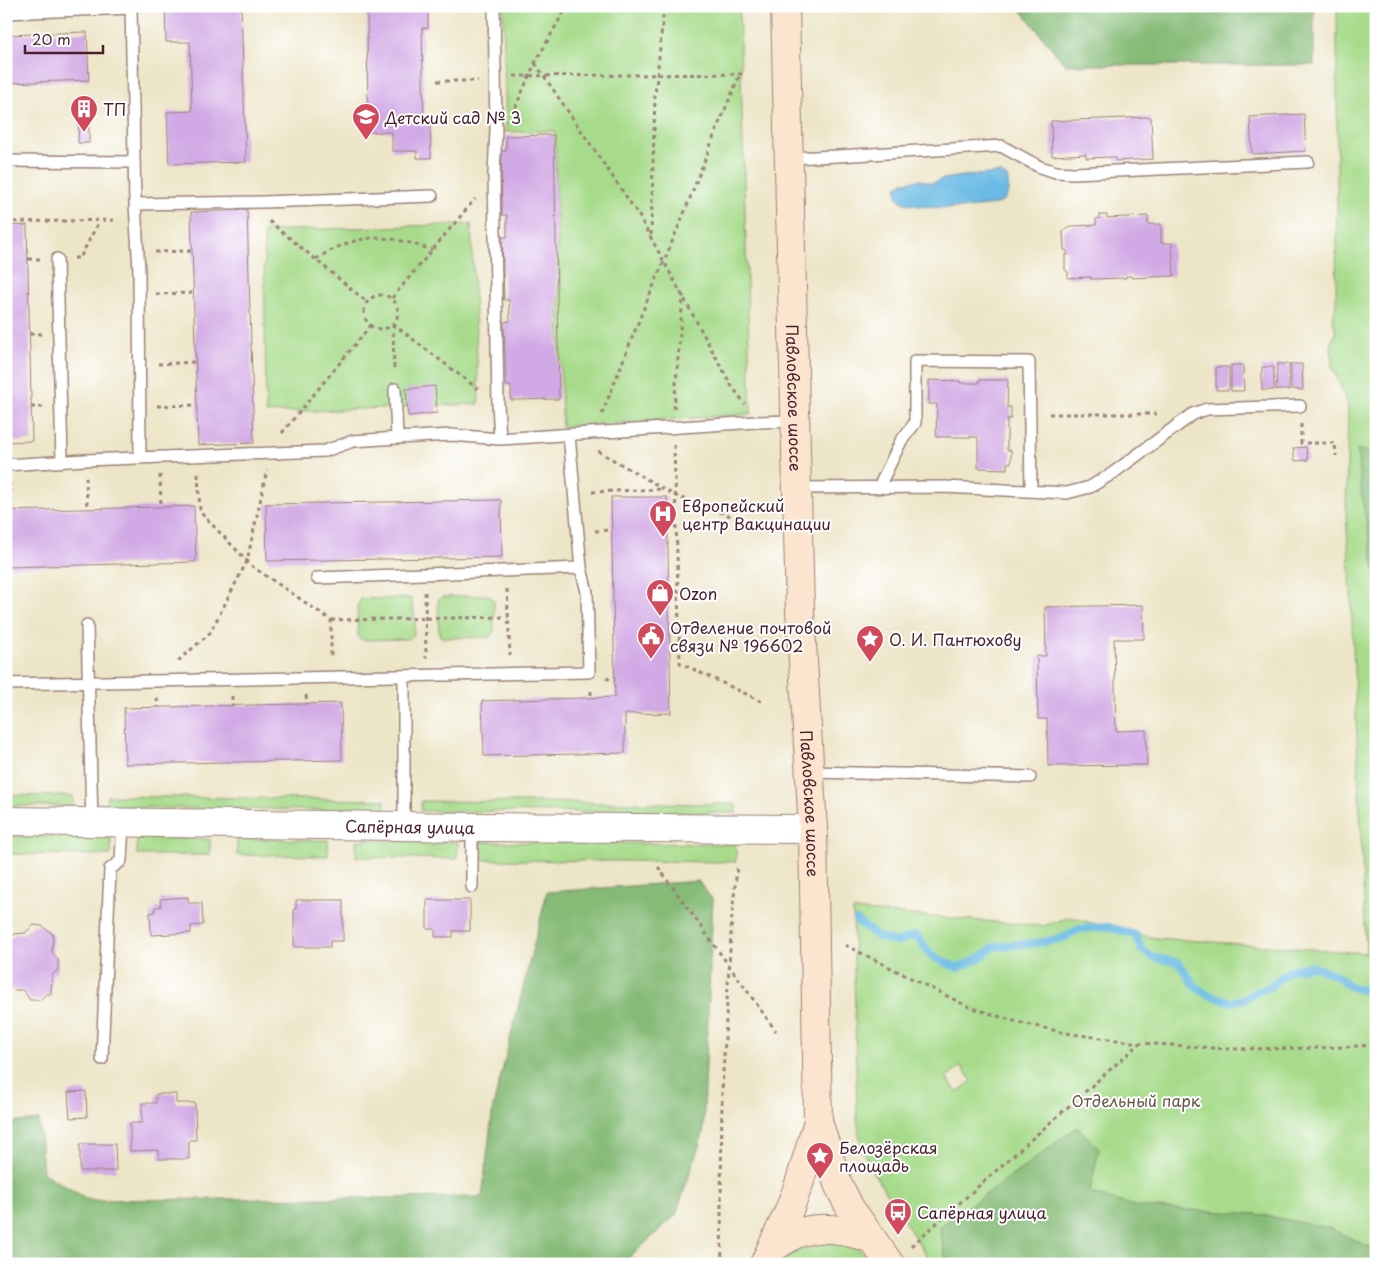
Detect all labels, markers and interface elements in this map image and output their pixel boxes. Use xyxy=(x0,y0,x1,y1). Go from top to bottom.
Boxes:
scale bar xyxy=(25,22,102,54)
text: 20 m xyxy=(32,27,71,50)
building icon: ТП xyxy=(69,94,99,133)
place label: ТП xyxy=(103,97,126,121)
school or university icon: Детский сад № 3 xyxy=(351,102,381,141)
place label: Детский сад № 3 xyxy=(384,105,521,129)
street label: Павловское шоссе xyxy=(781,324,809,472)
place label: Европейский центр Вакцинации xyxy=(682,493,831,535)
hospital icon: Европейский центр Вакцинации xyxy=(648,499,678,538)
shop icon: Ozon xyxy=(645,578,675,617)
place label: Ozon xyxy=(679,581,717,605)
place label: Отделение почтовой связи № 196602 xyxy=(670,615,832,657)
public building icon: Отделение почтовой связи № 196602 xyxy=(636,621,666,660)
place icon: О. И. Пантюхову xyxy=(855,624,885,663)
place label: О. И. Пантюхову xyxy=(889,627,1022,651)
street label: Павловское шоссе xyxy=(795,729,826,877)
street label: Сапёрная улица xyxy=(345,813,475,839)
park label: Отдельный парк xyxy=(1072,1088,1201,1112)
place label: Белозёрская площадь xyxy=(839,1135,938,1177)
place icon: Белозёрская площадь xyxy=(805,1141,835,1180)
bus stop icon: Сапёрная улица xyxy=(883,1197,913,1236)
place label: Сапёрная улица xyxy=(917,1200,1047,1224)

